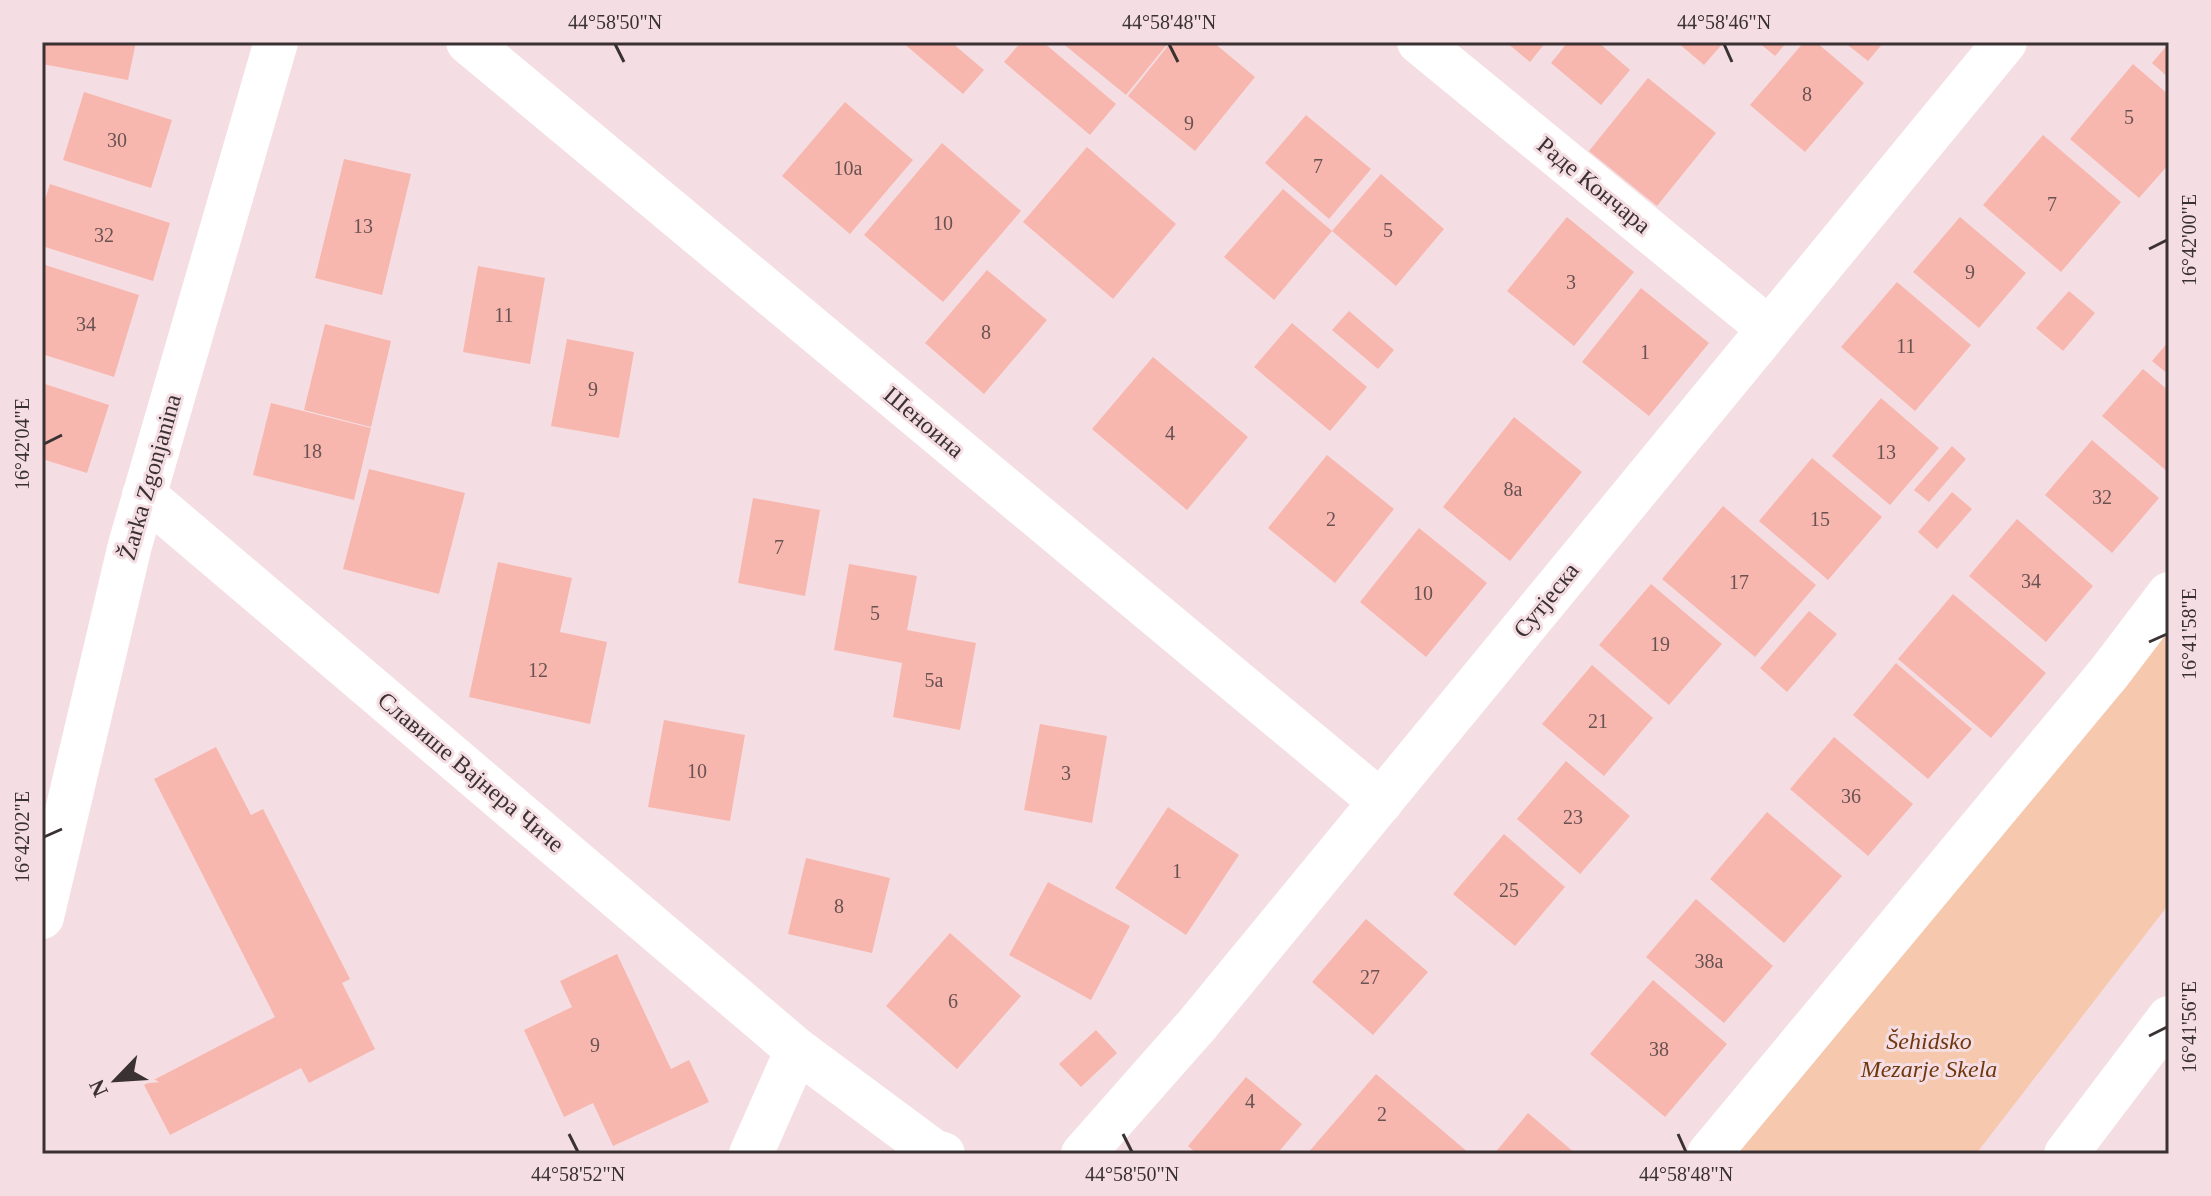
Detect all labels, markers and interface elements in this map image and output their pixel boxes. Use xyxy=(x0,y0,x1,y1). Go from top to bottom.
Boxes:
text: 44°58'50"N xyxy=(568,11,662,33)
text: 44°58'48"N xyxy=(1122,11,1216,33)
text: 44°58'46"N xyxy=(1677,11,1771,33)
house number: 8 xyxy=(1802,83,1812,105)
house number: 5 xyxy=(2124,106,2134,128)
house number: 9 xyxy=(1184,112,1194,134)
house number: 30 xyxy=(107,129,127,151)
street label: Раде Кончара xyxy=(1532,132,1656,239)
house number: 7 xyxy=(1313,155,1323,177)
house number: 10a xyxy=(834,157,863,179)
house number: 7 xyxy=(2047,193,2057,215)
text: 16°42'00"E xyxy=(2178,194,2200,286)
house number: 10 xyxy=(933,212,953,234)
house number: 13 xyxy=(353,215,373,237)
house number: 5 xyxy=(1383,219,1393,241)
house number: 32 xyxy=(94,224,114,246)
house number: 9 xyxy=(1965,261,1975,283)
house number: 3 xyxy=(1566,271,1576,293)
house number: 11 xyxy=(494,304,514,326)
house number: 34 xyxy=(76,313,96,335)
house number: 8 xyxy=(981,321,991,343)
house number: 11 xyxy=(1896,335,1916,357)
house number: 1 xyxy=(1640,341,1650,363)
house number: 9 xyxy=(588,378,598,400)
street label: Шеноина xyxy=(879,381,969,463)
street label: Žarka Zgonjanina xyxy=(114,391,186,563)
text: 16°42'04"E xyxy=(11,398,33,490)
house number: 4 xyxy=(1165,422,1175,444)
house number: 18 xyxy=(302,440,322,462)
house number: 13 xyxy=(1876,441,1896,463)
house number: 8a xyxy=(1504,478,1523,500)
house number: 32 xyxy=(2092,486,2112,508)
house number: 2 xyxy=(1326,508,1336,530)
house number: 15 xyxy=(1810,508,1830,530)
house number: 7 xyxy=(774,536,784,558)
street label: Сутјеска xyxy=(1508,557,1584,643)
house number: 34 xyxy=(2021,570,2041,592)
house number: 17 xyxy=(1729,571,1749,593)
house number: 10 xyxy=(1413,582,1433,604)
text: 16°41'58"E xyxy=(2178,588,2200,680)
house number: 5 xyxy=(870,602,880,624)
house number: 19 xyxy=(1650,633,1670,655)
house number: 12 xyxy=(528,659,548,681)
house number: 5a xyxy=(925,669,944,691)
street label: Славише Вајнера Чиче xyxy=(373,687,569,857)
house number: 21 xyxy=(1588,710,1608,732)
house number: 10 xyxy=(687,760,707,782)
house number: 3 xyxy=(1061,762,1071,784)
house number: 36 xyxy=(1841,785,1861,807)
text: 16°42'02"E xyxy=(11,791,33,883)
house number: 23 xyxy=(1563,806,1583,828)
house number: 1 xyxy=(1172,860,1182,882)
house number: 25 xyxy=(1499,879,1519,901)
house number: 8 xyxy=(834,895,844,917)
house number: 38a xyxy=(1695,950,1724,972)
house number: 27 xyxy=(1360,966,1380,988)
text: 16°41'56"E xyxy=(2178,981,2200,1073)
house number: 6 xyxy=(948,990,958,1012)
park label: Šehidsko Mezarje Skela xyxy=(1860,1028,1997,1082)
house number: 9 xyxy=(590,1034,600,1056)
house number: 38 xyxy=(1649,1038,1669,1060)
north arrow xyxy=(76,1040,156,1120)
text: N xyxy=(84,1076,113,1101)
house number: 4 xyxy=(1245,1090,1255,1112)
house number: 2 xyxy=(1377,1103,1387,1125)
text: 44°58'52"N xyxy=(531,1163,625,1185)
text: 44°58'50"N xyxy=(1085,1163,1179,1185)
text: 44°58'48"N xyxy=(1639,1163,1733,1185)

